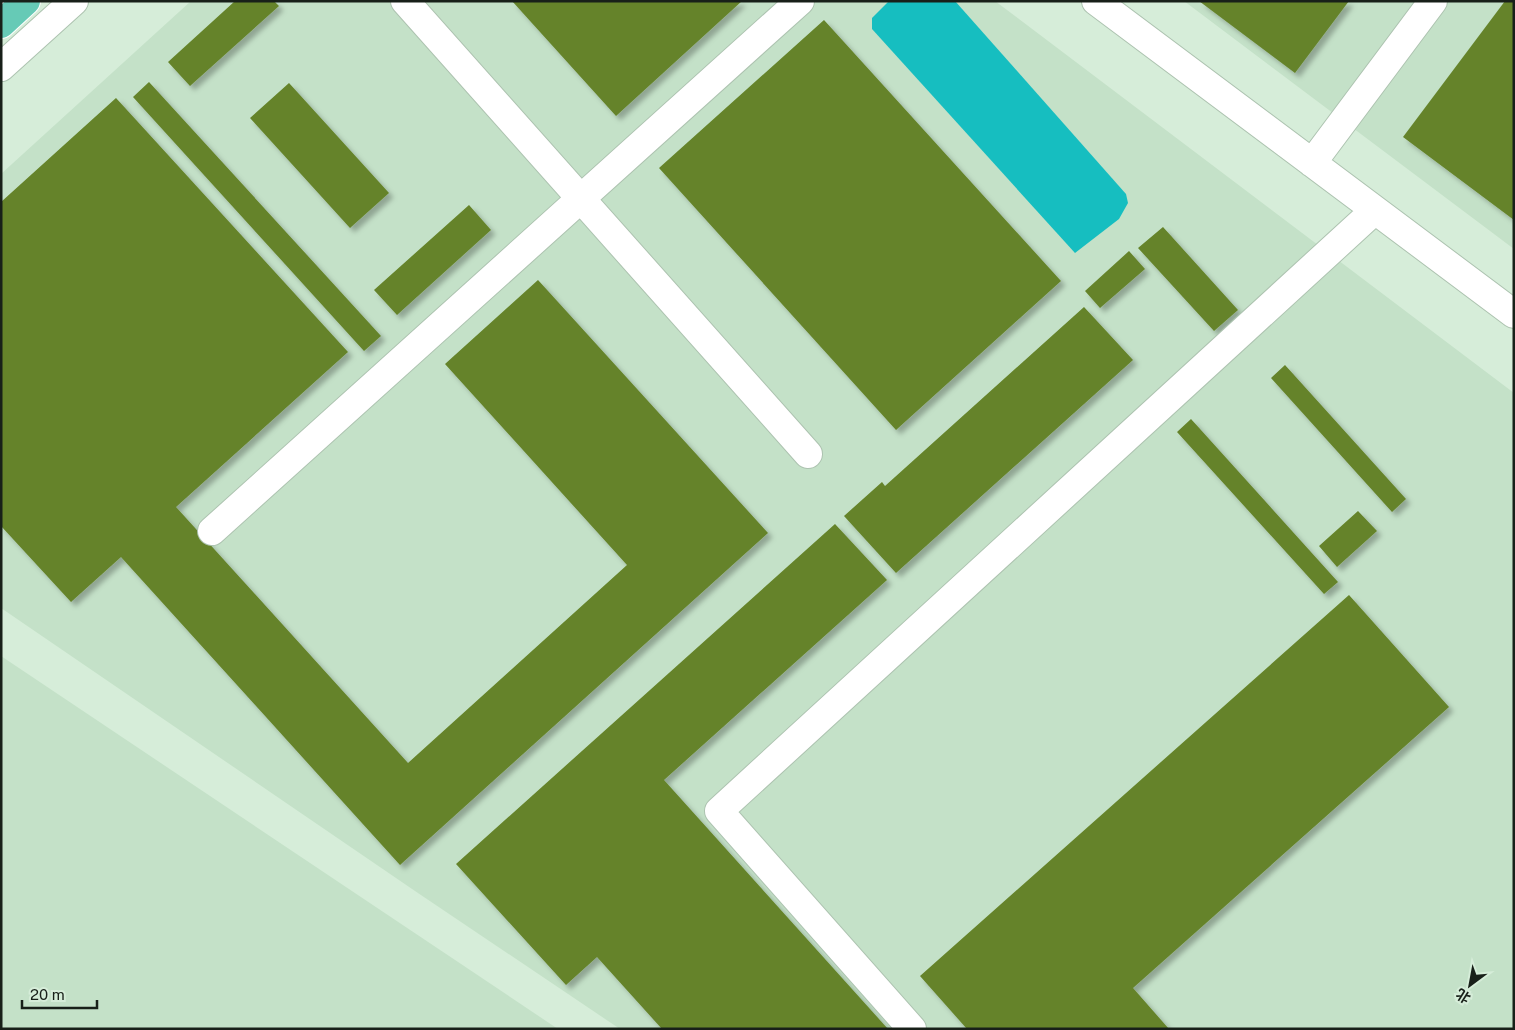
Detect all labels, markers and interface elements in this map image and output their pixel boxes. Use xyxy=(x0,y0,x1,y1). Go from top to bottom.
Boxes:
north arrow xyxy=(1445,960,1495,1010)
scale bar xyxy=(22,978,98,1010)
text: 20 m xyxy=(30,986,65,1003)
text: 北 xyxy=(1453,986,1473,1007)

